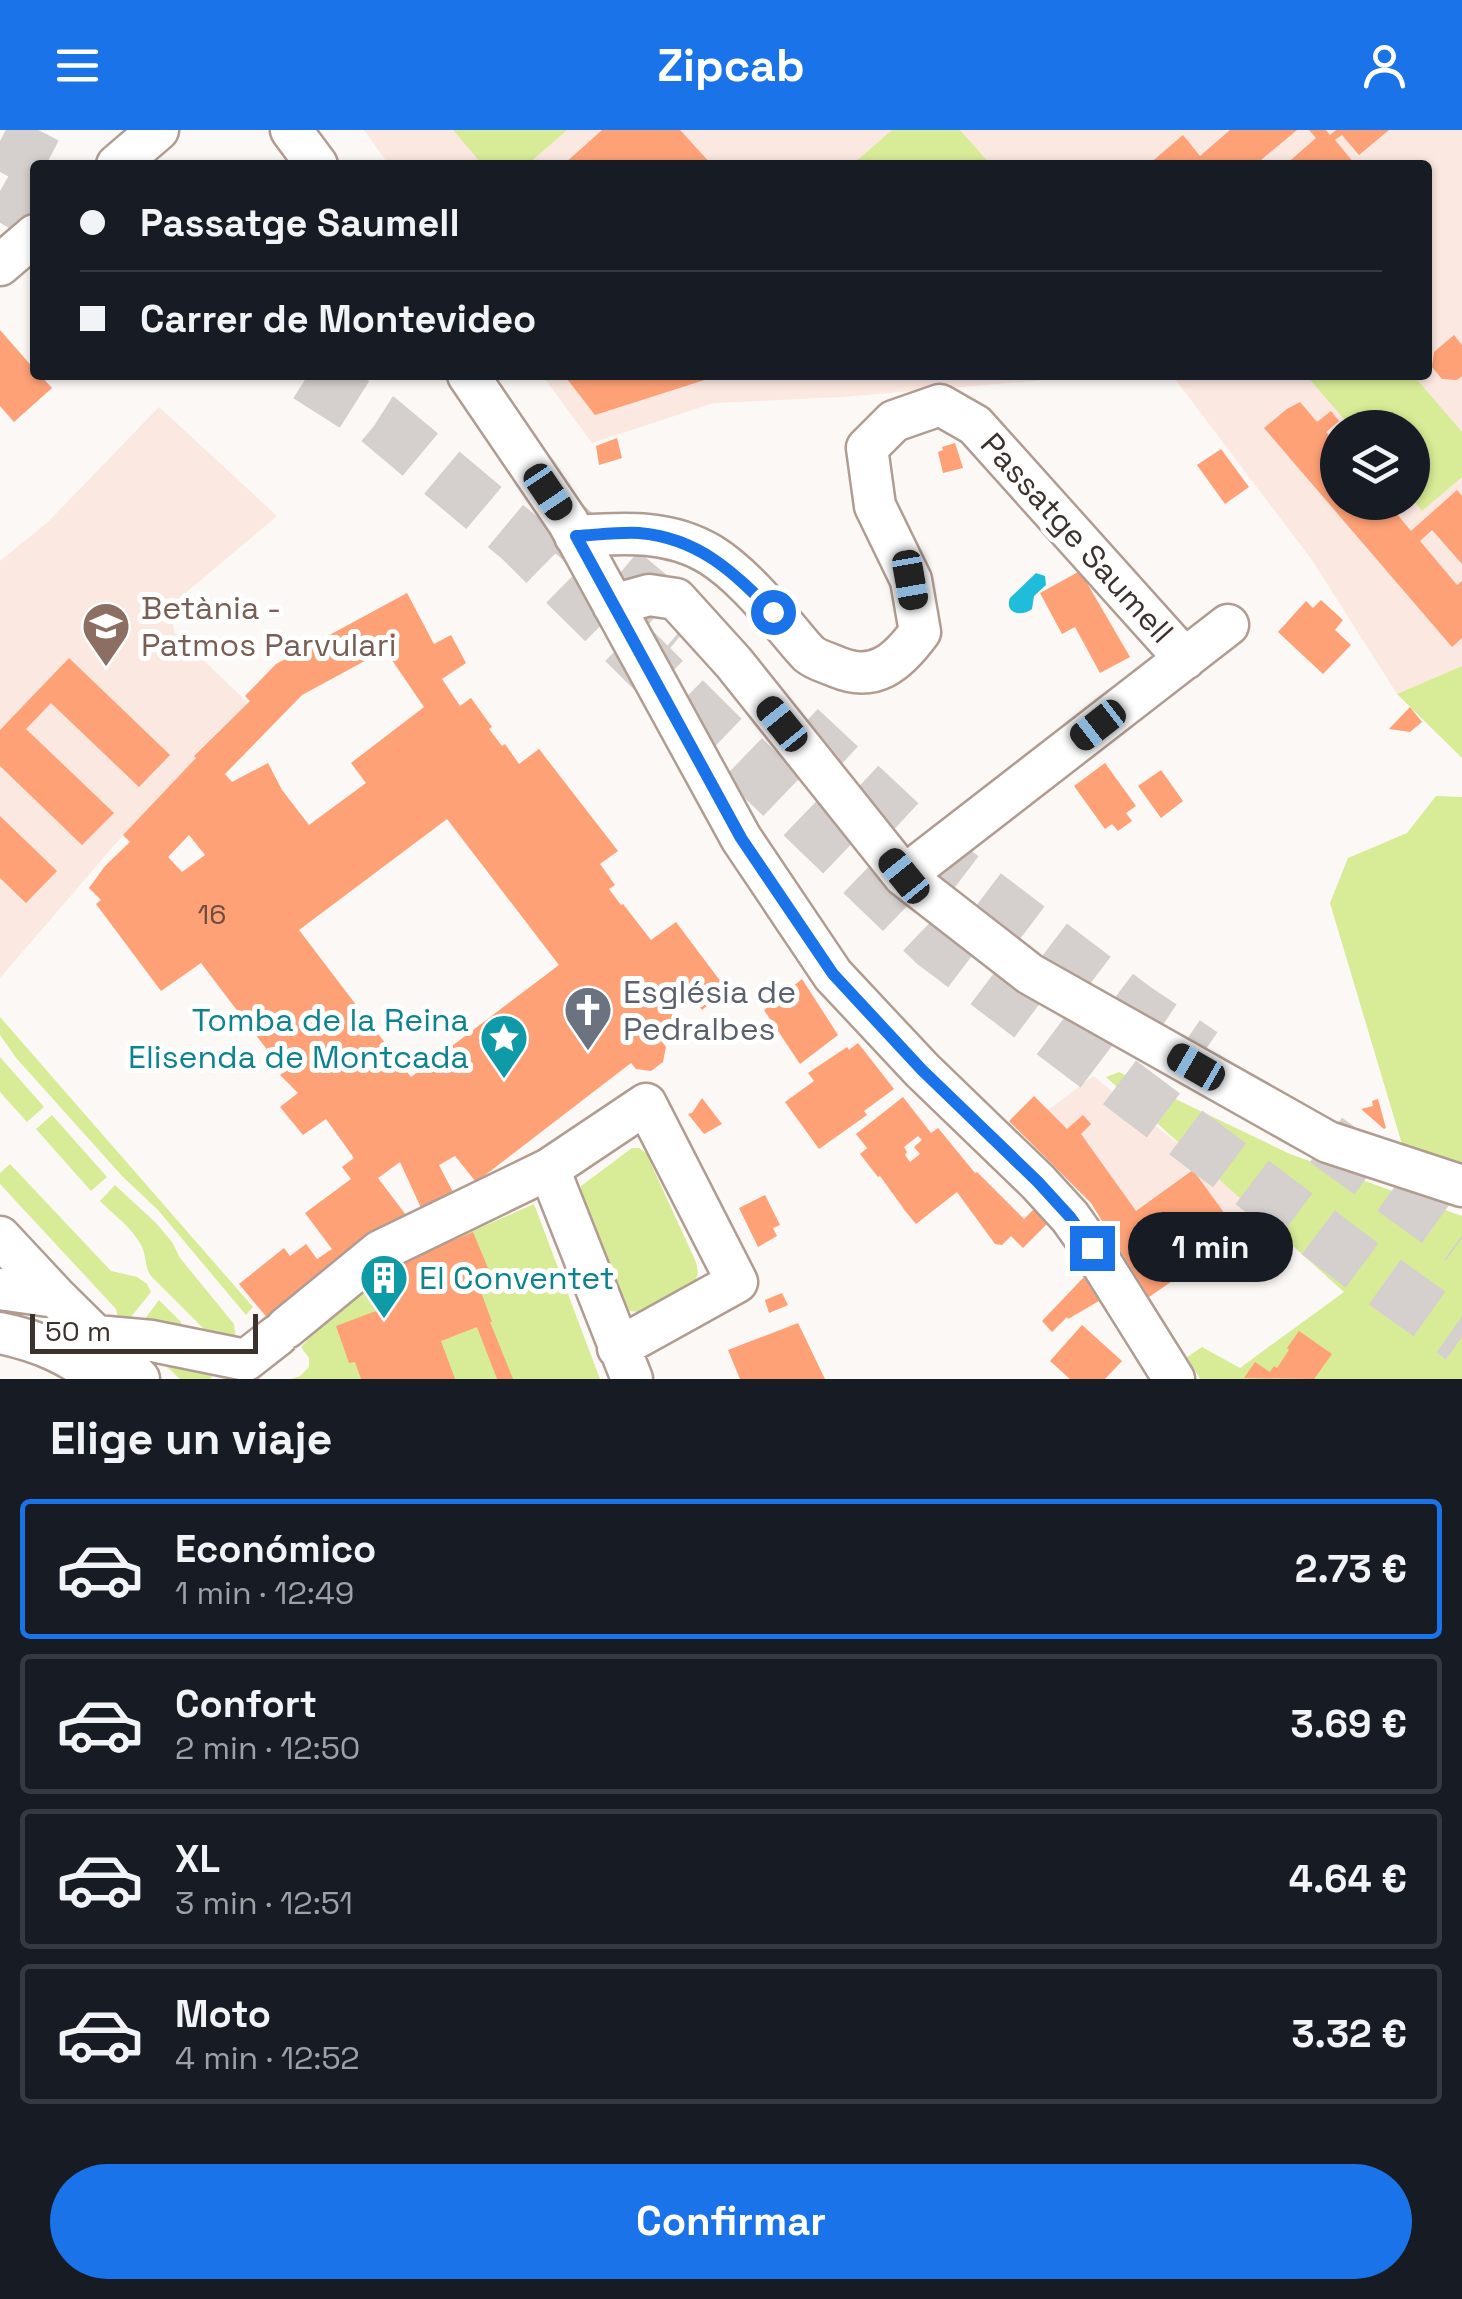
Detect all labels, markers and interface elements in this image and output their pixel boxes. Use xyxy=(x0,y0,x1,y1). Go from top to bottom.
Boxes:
text: Zipcab xyxy=(657,37,805,94)
icon: menu xyxy=(50,38,105,93)
icon: person xyxy=(1357,38,1412,93)
text: Passatge Saumell xyxy=(140,199,460,247)
text: Carrer de Montevideo xyxy=(140,295,536,343)
map controls xyxy=(1320,410,1430,520)
button: layers xyxy=(1320,410,1430,520)
street label: Passatge Saumell xyxy=(972,425,1182,651)
car xyxy=(519,459,577,525)
car xyxy=(890,548,930,612)
place label: Betània - Patmos Parvulari xyxy=(141,588,397,665)
route start xyxy=(751,590,796,635)
school or university icon: Betània - Patmos Parvulari xyxy=(80,600,132,668)
car xyxy=(751,691,813,757)
car xyxy=(1065,695,1131,755)
car xyxy=(873,843,935,909)
house number: 16 xyxy=(198,896,226,932)
place label: Església de Pedralbes xyxy=(623,972,796,1049)
church icon: Església de Pedralbes xyxy=(562,984,614,1052)
place label: Tomba de la Reina Elisenda de Montcada xyxy=(128,1000,469,1077)
place icon: Tomba de la Reina Elisenda de Montcada xyxy=(478,1012,530,1080)
car xyxy=(1163,1039,1229,1095)
callout: 1 min xyxy=(1127,1213,1292,1283)
route end xyxy=(1070,1226,1115,1271)
text: 1 min xyxy=(1171,1227,1250,1267)
building icon: El Conventet xyxy=(358,1252,410,1320)
place label: El Conventet xyxy=(419,1258,614,1298)
scale bar xyxy=(30,1309,258,1354)
text: 50 m xyxy=(45,1313,111,1349)
text: Elige un viaje xyxy=(50,1410,333,1467)
icon: car xyxy=(55,1524,145,1614)
text: Económico xyxy=(175,1525,376,1573)
text: 2.73 € xyxy=(1295,1545,1407,1593)
text: 1 min · 12:49 xyxy=(175,1573,354,1613)
icon: car xyxy=(55,1679,145,1769)
text: Confort xyxy=(175,1680,317,1728)
text: 3.69 € xyxy=(1291,1700,1407,1748)
text: 2 min · 12:50 xyxy=(175,1728,360,1768)
icon: car xyxy=(55,1834,145,1924)
text: XL xyxy=(175,1835,220,1883)
text: 4.64 € xyxy=(1289,1855,1407,1903)
text: 3 min · 12:51 xyxy=(175,1883,353,1923)
icon: car xyxy=(55,1989,145,2079)
text: Moto xyxy=(175,1990,271,2038)
text: 3.32 € xyxy=(1291,2010,1407,2058)
text: 4 min · 12:52 xyxy=(175,2038,360,2078)
button: Confirmar xyxy=(50,2164,1412,2279)

